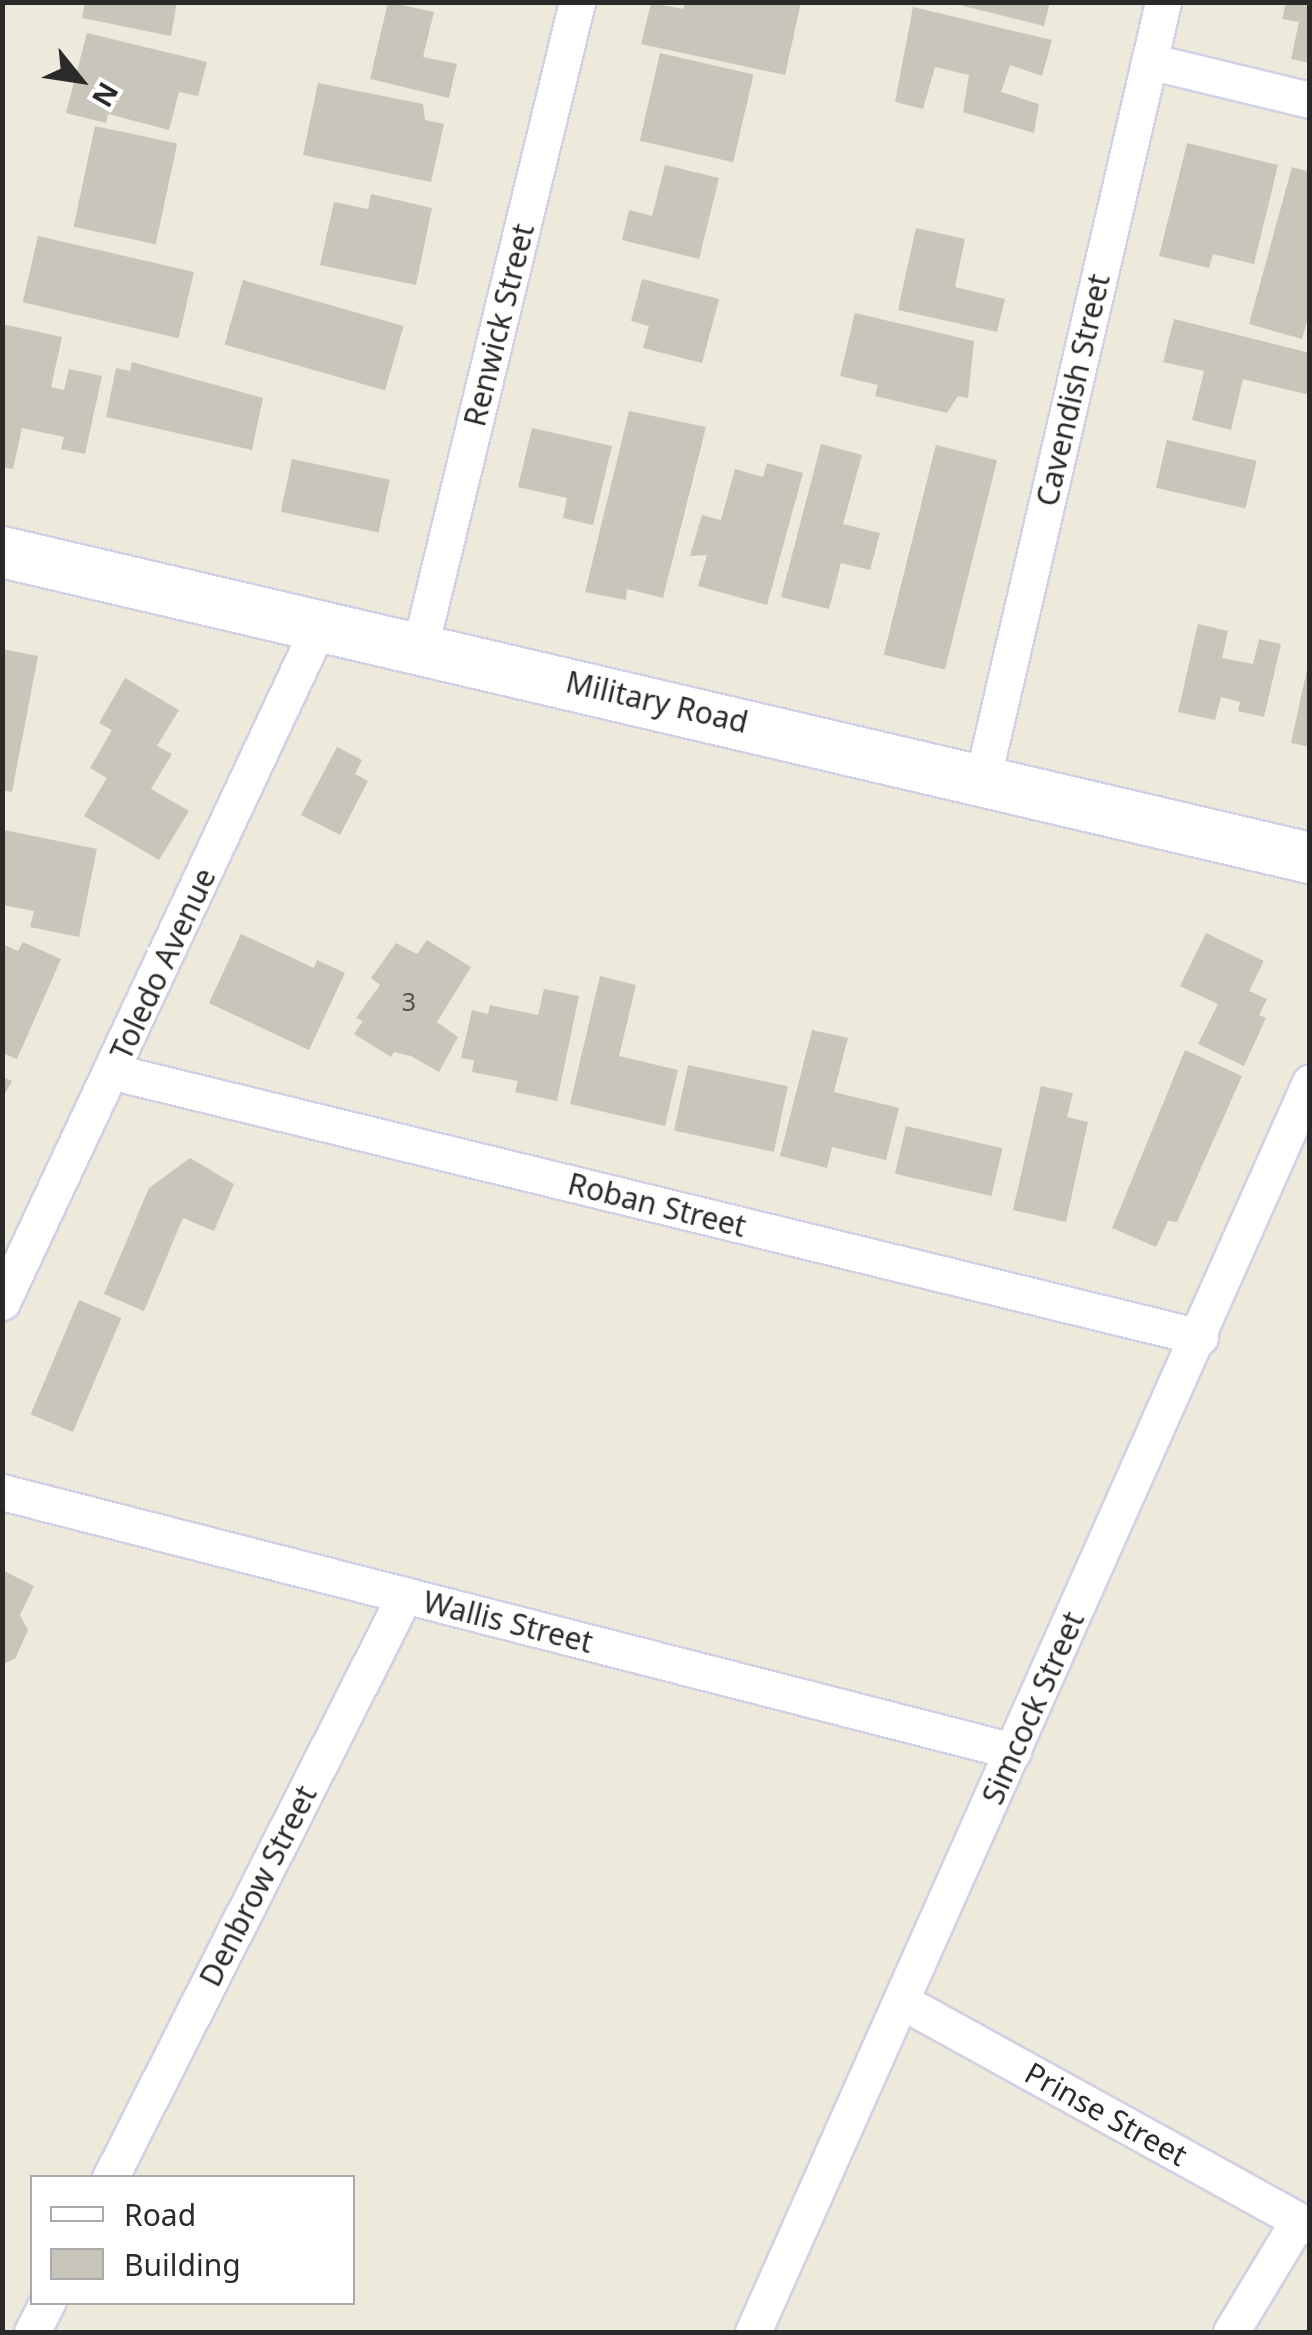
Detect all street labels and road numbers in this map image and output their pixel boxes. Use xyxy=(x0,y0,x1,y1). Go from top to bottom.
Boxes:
street label: Renwick Street xyxy=(456,220,542,430)
street label: Cavendish Street xyxy=(1029,270,1117,510)
street label: Military Road xyxy=(562,664,752,740)
street label: Toledo Avenue xyxy=(103,863,223,1065)
street label: Roban Street xyxy=(564,1165,750,1245)
street label: Wallis Street xyxy=(420,1584,596,1660)
street label: Simcock Street xyxy=(975,1606,1091,1810)
street label: Denbrow Street xyxy=(192,1780,324,1992)
street label: Prinse Street xyxy=(1019,2055,1193,2173)

